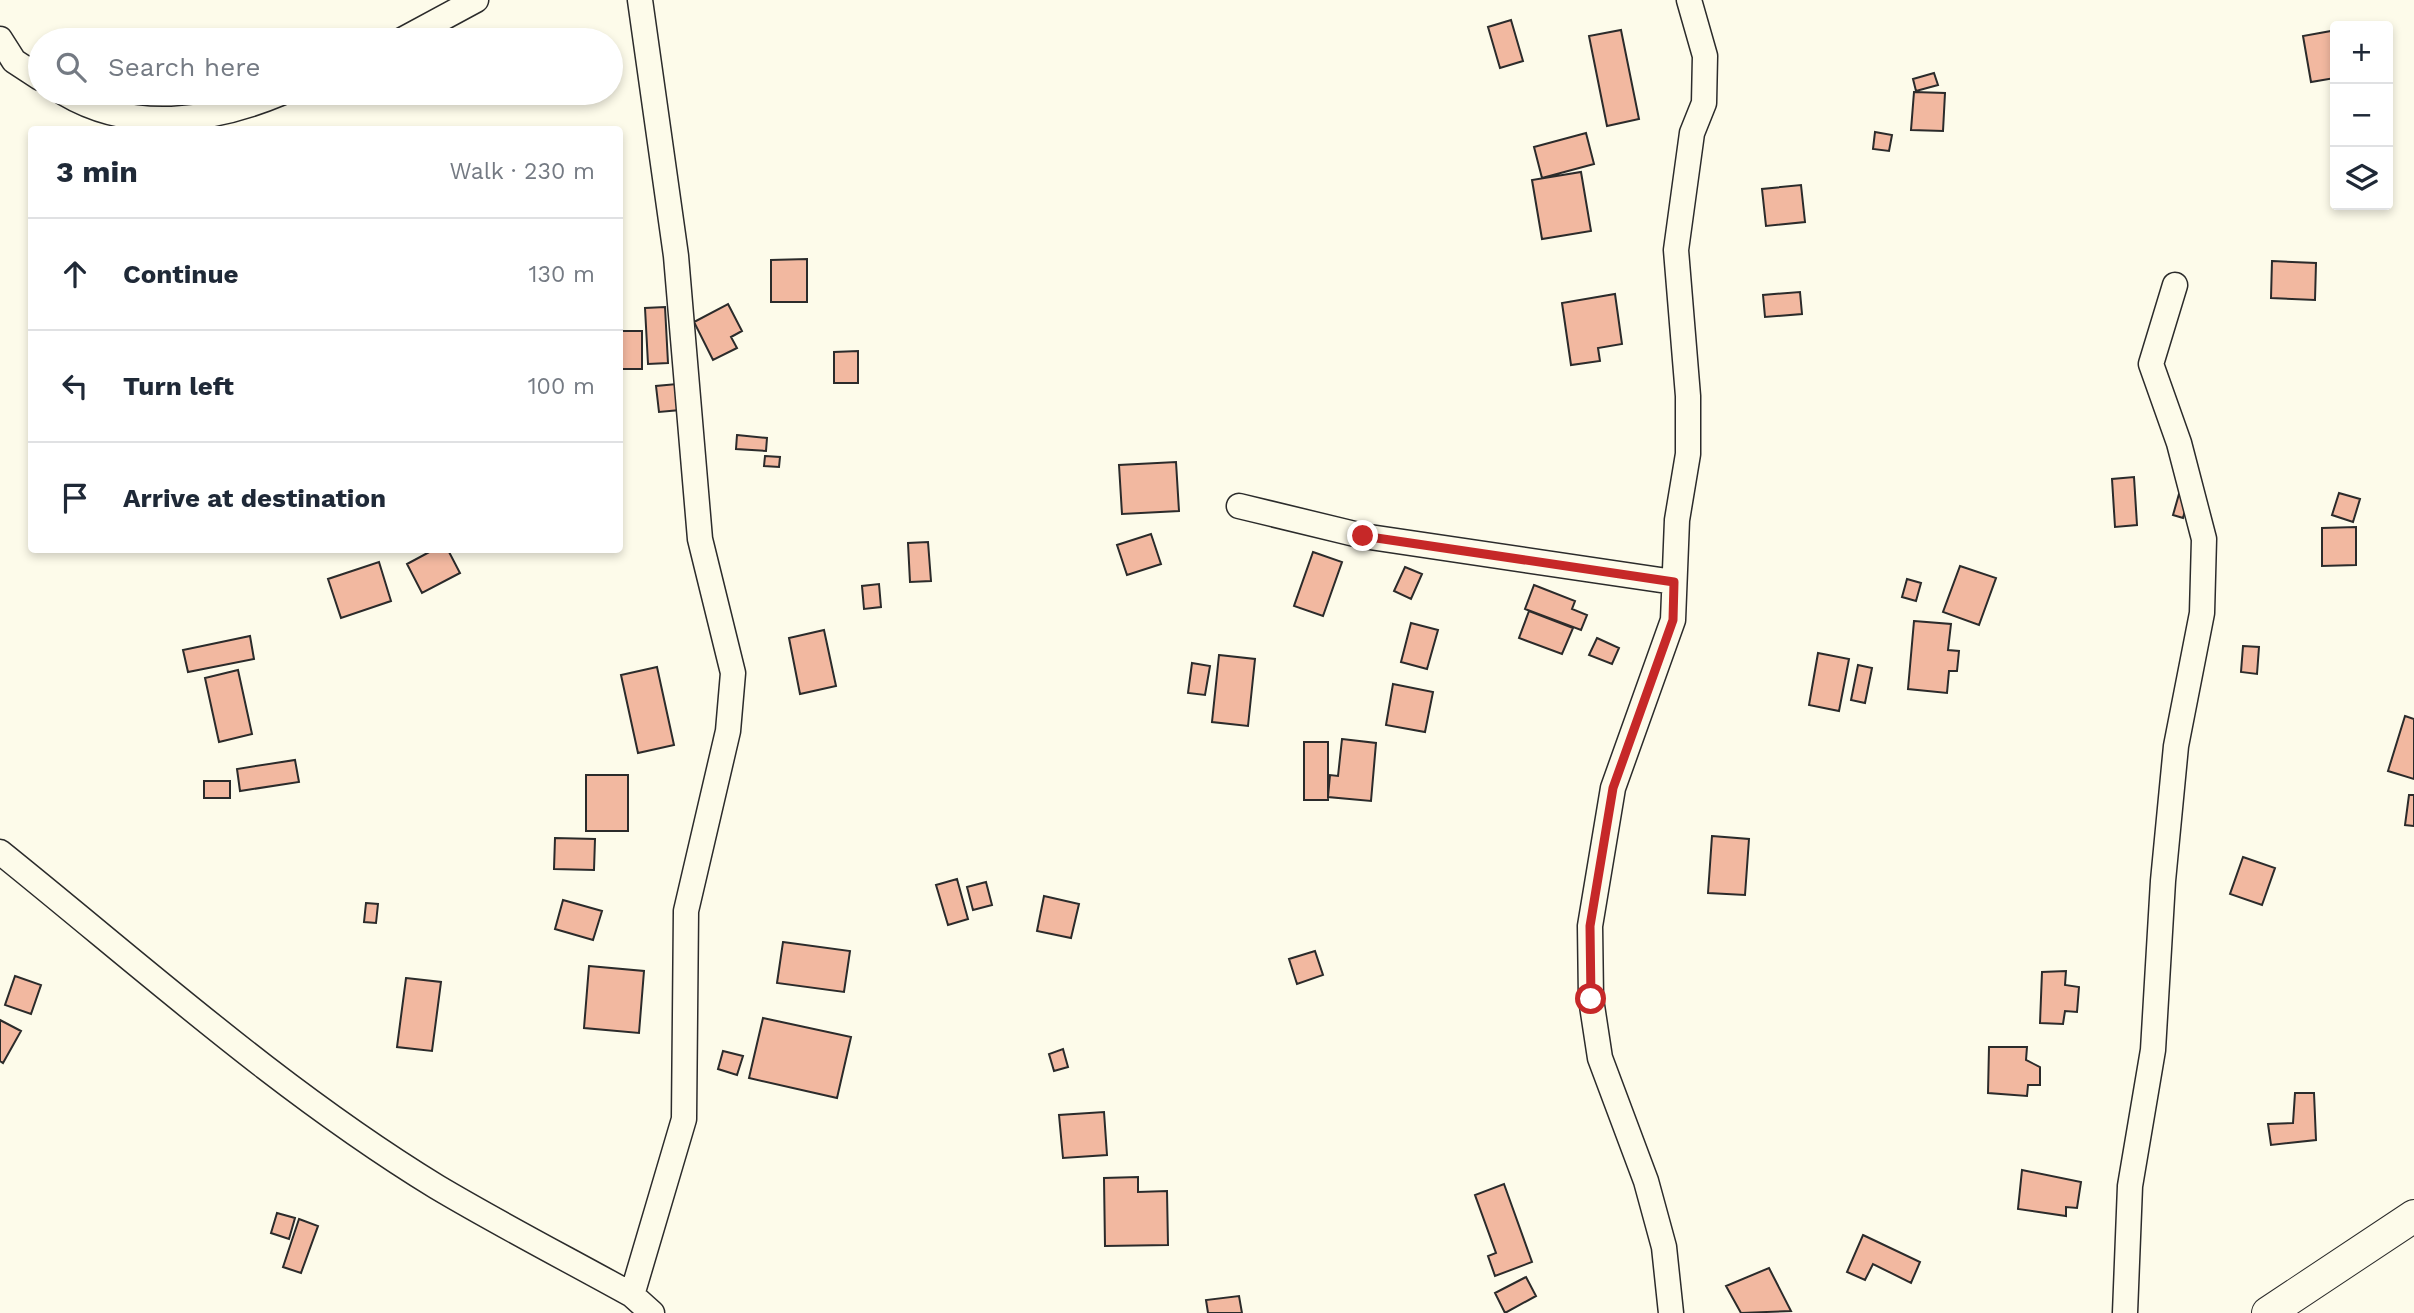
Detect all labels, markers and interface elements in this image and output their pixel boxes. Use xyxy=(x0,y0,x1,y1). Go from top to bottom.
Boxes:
map controls xyxy=(2330,21,2393,210)
button: + xyxy=(2330,21,2393,84)
search box xyxy=(28,28,623,105)
icon: search xyxy=(52,48,90,86)
text: Search here xyxy=(108,52,260,82)
button: − xyxy=(2330,84,2393,147)
button: layers xyxy=(2330,147,2393,210)
text: 3 min xyxy=(56,154,138,189)
text: Walk · 230 m xyxy=(449,158,595,185)
icon: ahead xyxy=(56,255,94,293)
text: Continue xyxy=(123,259,239,289)
text: 130 m xyxy=(529,261,595,288)
icon: left xyxy=(56,367,94,405)
text: Turn left xyxy=(123,371,234,401)
text: 100 m xyxy=(528,373,595,400)
icon: arrive xyxy=(56,479,94,517)
text: Arrive at destination xyxy=(123,483,386,513)
route end xyxy=(1347,520,1378,551)
route start xyxy=(1575,983,1606,1014)

